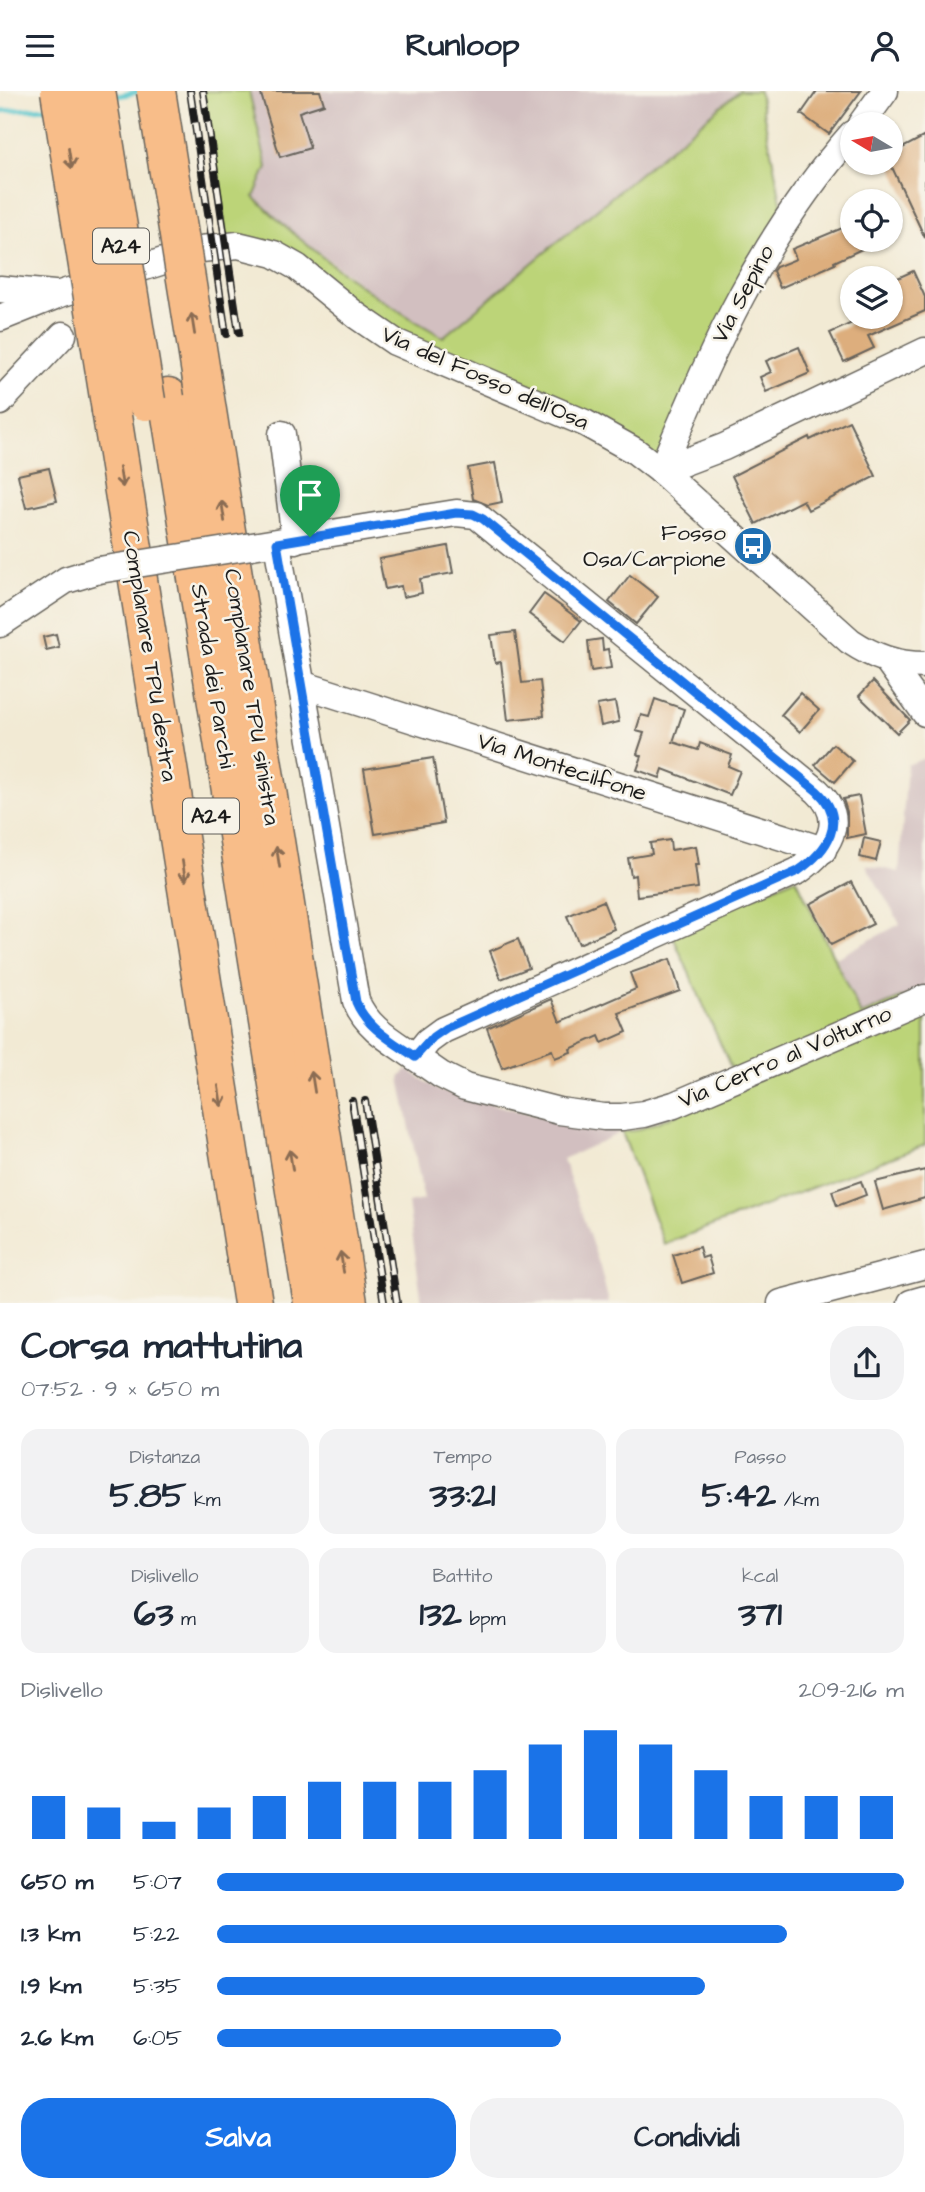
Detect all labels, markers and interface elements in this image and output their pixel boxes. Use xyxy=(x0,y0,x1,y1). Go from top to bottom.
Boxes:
text: Runloop xyxy=(406,23,519,68)
icon: menu xyxy=(21,27,59,65)
icon: person xyxy=(866,27,904,65)
north arrow xyxy=(840,112,903,175)
map controls xyxy=(840,112,903,329)
one-way arrow xyxy=(64,146,77,169)
button: locate xyxy=(840,189,903,252)
road number: A24 xyxy=(93,229,149,263)
street label: Via Sepino xyxy=(704,239,782,349)
button: layers xyxy=(840,266,903,329)
one-way arrow xyxy=(186,314,199,336)
street label: Via del Fosso dell'Osa xyxy=(376,318,594,438)
one-way arrow xyxy=(115,465,128,488)
pin xyxy=(280,465,340,537)
icon: arrive xyxy=(291,476,329,514)
one-way arrow xyxy=(216,500,229,523)
place label: Fosso Osa/Carpione xyxy=(583,517,726,575)
bus stop icon: Fosso Osa/Carpione xyxy=(732,525,774,567)
street label: Complanare TPU destra xyxy=(114,528,186,784)
street label: Complanare TPU sinistra xyxy=(216,567,288,828)
street label: Strada dei Parchi xyxy=(183,581,243,771)
street label: Via Montecilfone xyxy=(473,725,651,809)
road number: A24 xyxy=(183,799,239,833)
one-way arrow xyxy=(271,846,284,869)
one-way arrow xyxy=(178,859,191,882)
street label: Via Cerro al Volturno xyxy=(673,998,897,1116)
one-way arrow xyxy=(307,1071,320,1094)
one-way arrow xyxy=(214,1084,227,1107)
one-way arrow xyxy=(284,1149,297,1172)
one-way arrow xyxy=(335,1251,348,1274)
text: Corsa mattutina xyxy=(21,1321,302,1373)
button: share xyxy=(830,1326,904,1400)
text: 07:52 · 9 × 650 m xyxy=(21,1373,219,1405)
text: Distanza xyxy=(130,1444,200,1471)
text: Tempo xyxy=(433,1444,492,1471)
text: Passo xyxy=(734,1444,786,1471)
text: 5.85 xyxy=(109,1471,186,1520)
text: 33:21 xyxy=(430,1471,495,1520)
text: 5:42 xyxy=(702,1471,776,1520)
text: km xyxy=(186,1487,220,1514)
text: /km xyxy=(776,1487,819,1514)
text: Dislivello xyxy=(131,1563,199,1590)
text: Battito xyxy=(433,1563,492,1590)
text: kcal xyxy=(742,1563,778,1590)
text: 63 xyxy=(134,1590,174,1639)
text: 132 xyxy=(420,1590,462,1639)
text: 371 xyxy=(738,1590,782,1639)
text: m xyxy=(174,1606,196,1633)
text: bpm xyxy=(462,1606,505,1633)
text: Dislivello xyxy=(21,1674,103,1706)
text: 209–216 m xyxy=(798,1674,904,1706)
text: 650 m xyxy=(21,1866,93,1898)
text: 5:07 xyxy=(133,1866,182,1898)
text: 1.3 km xyxy=(21,1918,80,1950)
text: 5:22 xyxy=(133,1918,179,1950)
text: 1.9 km xyxy=(21,1970,82,2002)
text: 5:35 xyxy=(133,1970,181,2002)
text: 2.6 km xyxy=(21,2022,93,2054)
text: 6:05 xyxy=(133,2022,182,2054)
button: Salva xyxy=(21,2098,456,2178)
button: Condividi xyxy=(470,2098,904,2178)

